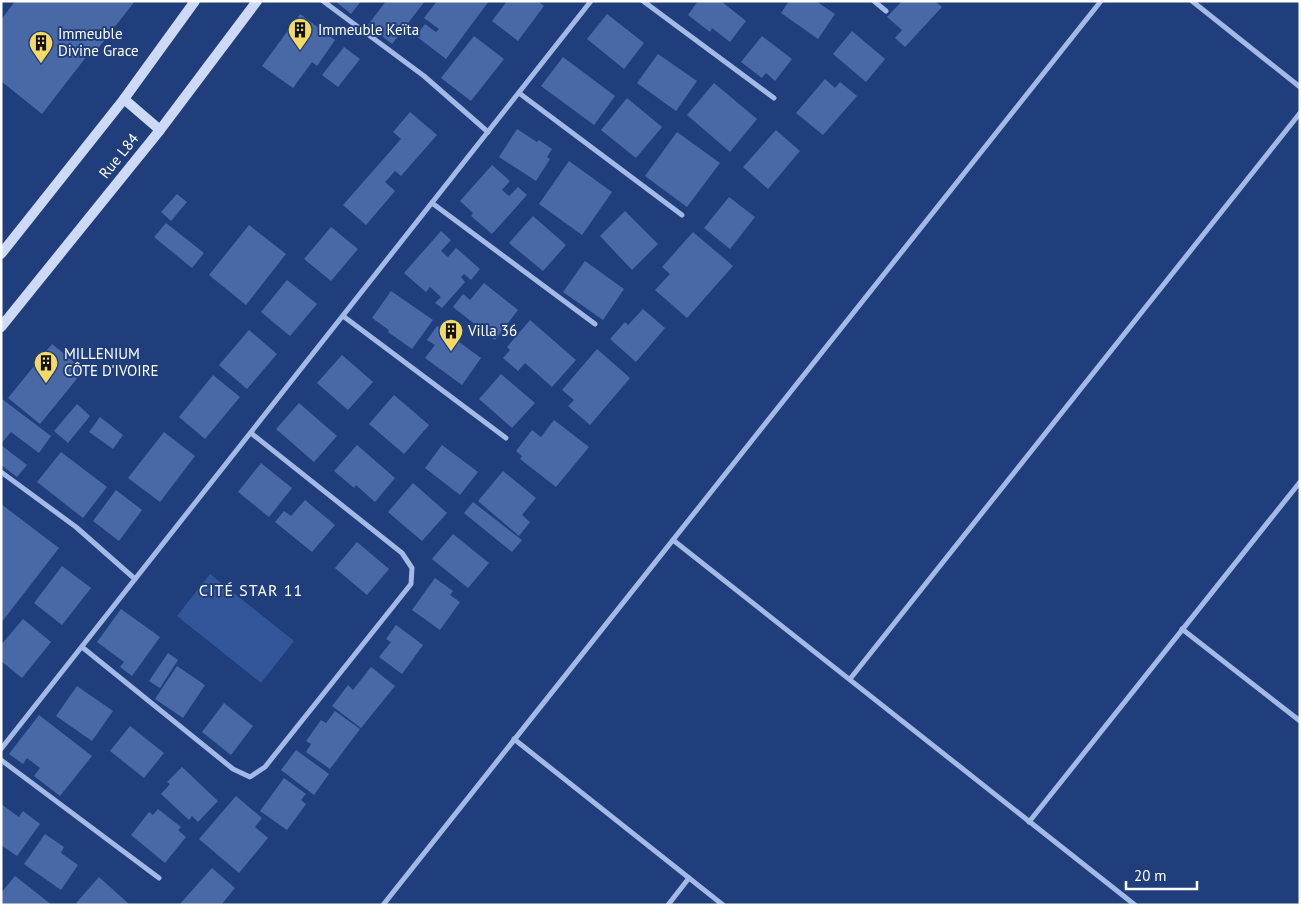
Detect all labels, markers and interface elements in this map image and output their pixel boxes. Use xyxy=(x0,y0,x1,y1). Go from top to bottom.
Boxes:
building icon: Immeuble Keïta xyxy=(287,17,313,51)
place label: Immeuble Keïta xyxy=(318,20,419,39)
place label: Immeuble Divine Grace xyxy=(58,24,139,60)
building icon: Immeuble Divine Grace xyxy=(28,30,54,64)
street label: Rue L84 xyxy=(95,129,143,182)
building icon: Villa 36 xyxy=(438,318,464,352)
place label: Villa 36 xyxy=(467,321,517,340)
place label: MILLENIUM CÔTE D'IVOIRE xyxy=(64,344,159,380)
building icon: MILLENIUM CÔTE D'IVOIRE xyxy=(33,350,59,384)
district label: CITÉ STAR 11 xyxy=(199,580,303,600)
scale bar xyxy=(1126,858,1197,890)
text: 20 m xyxy=(1134,866,1167,885)

